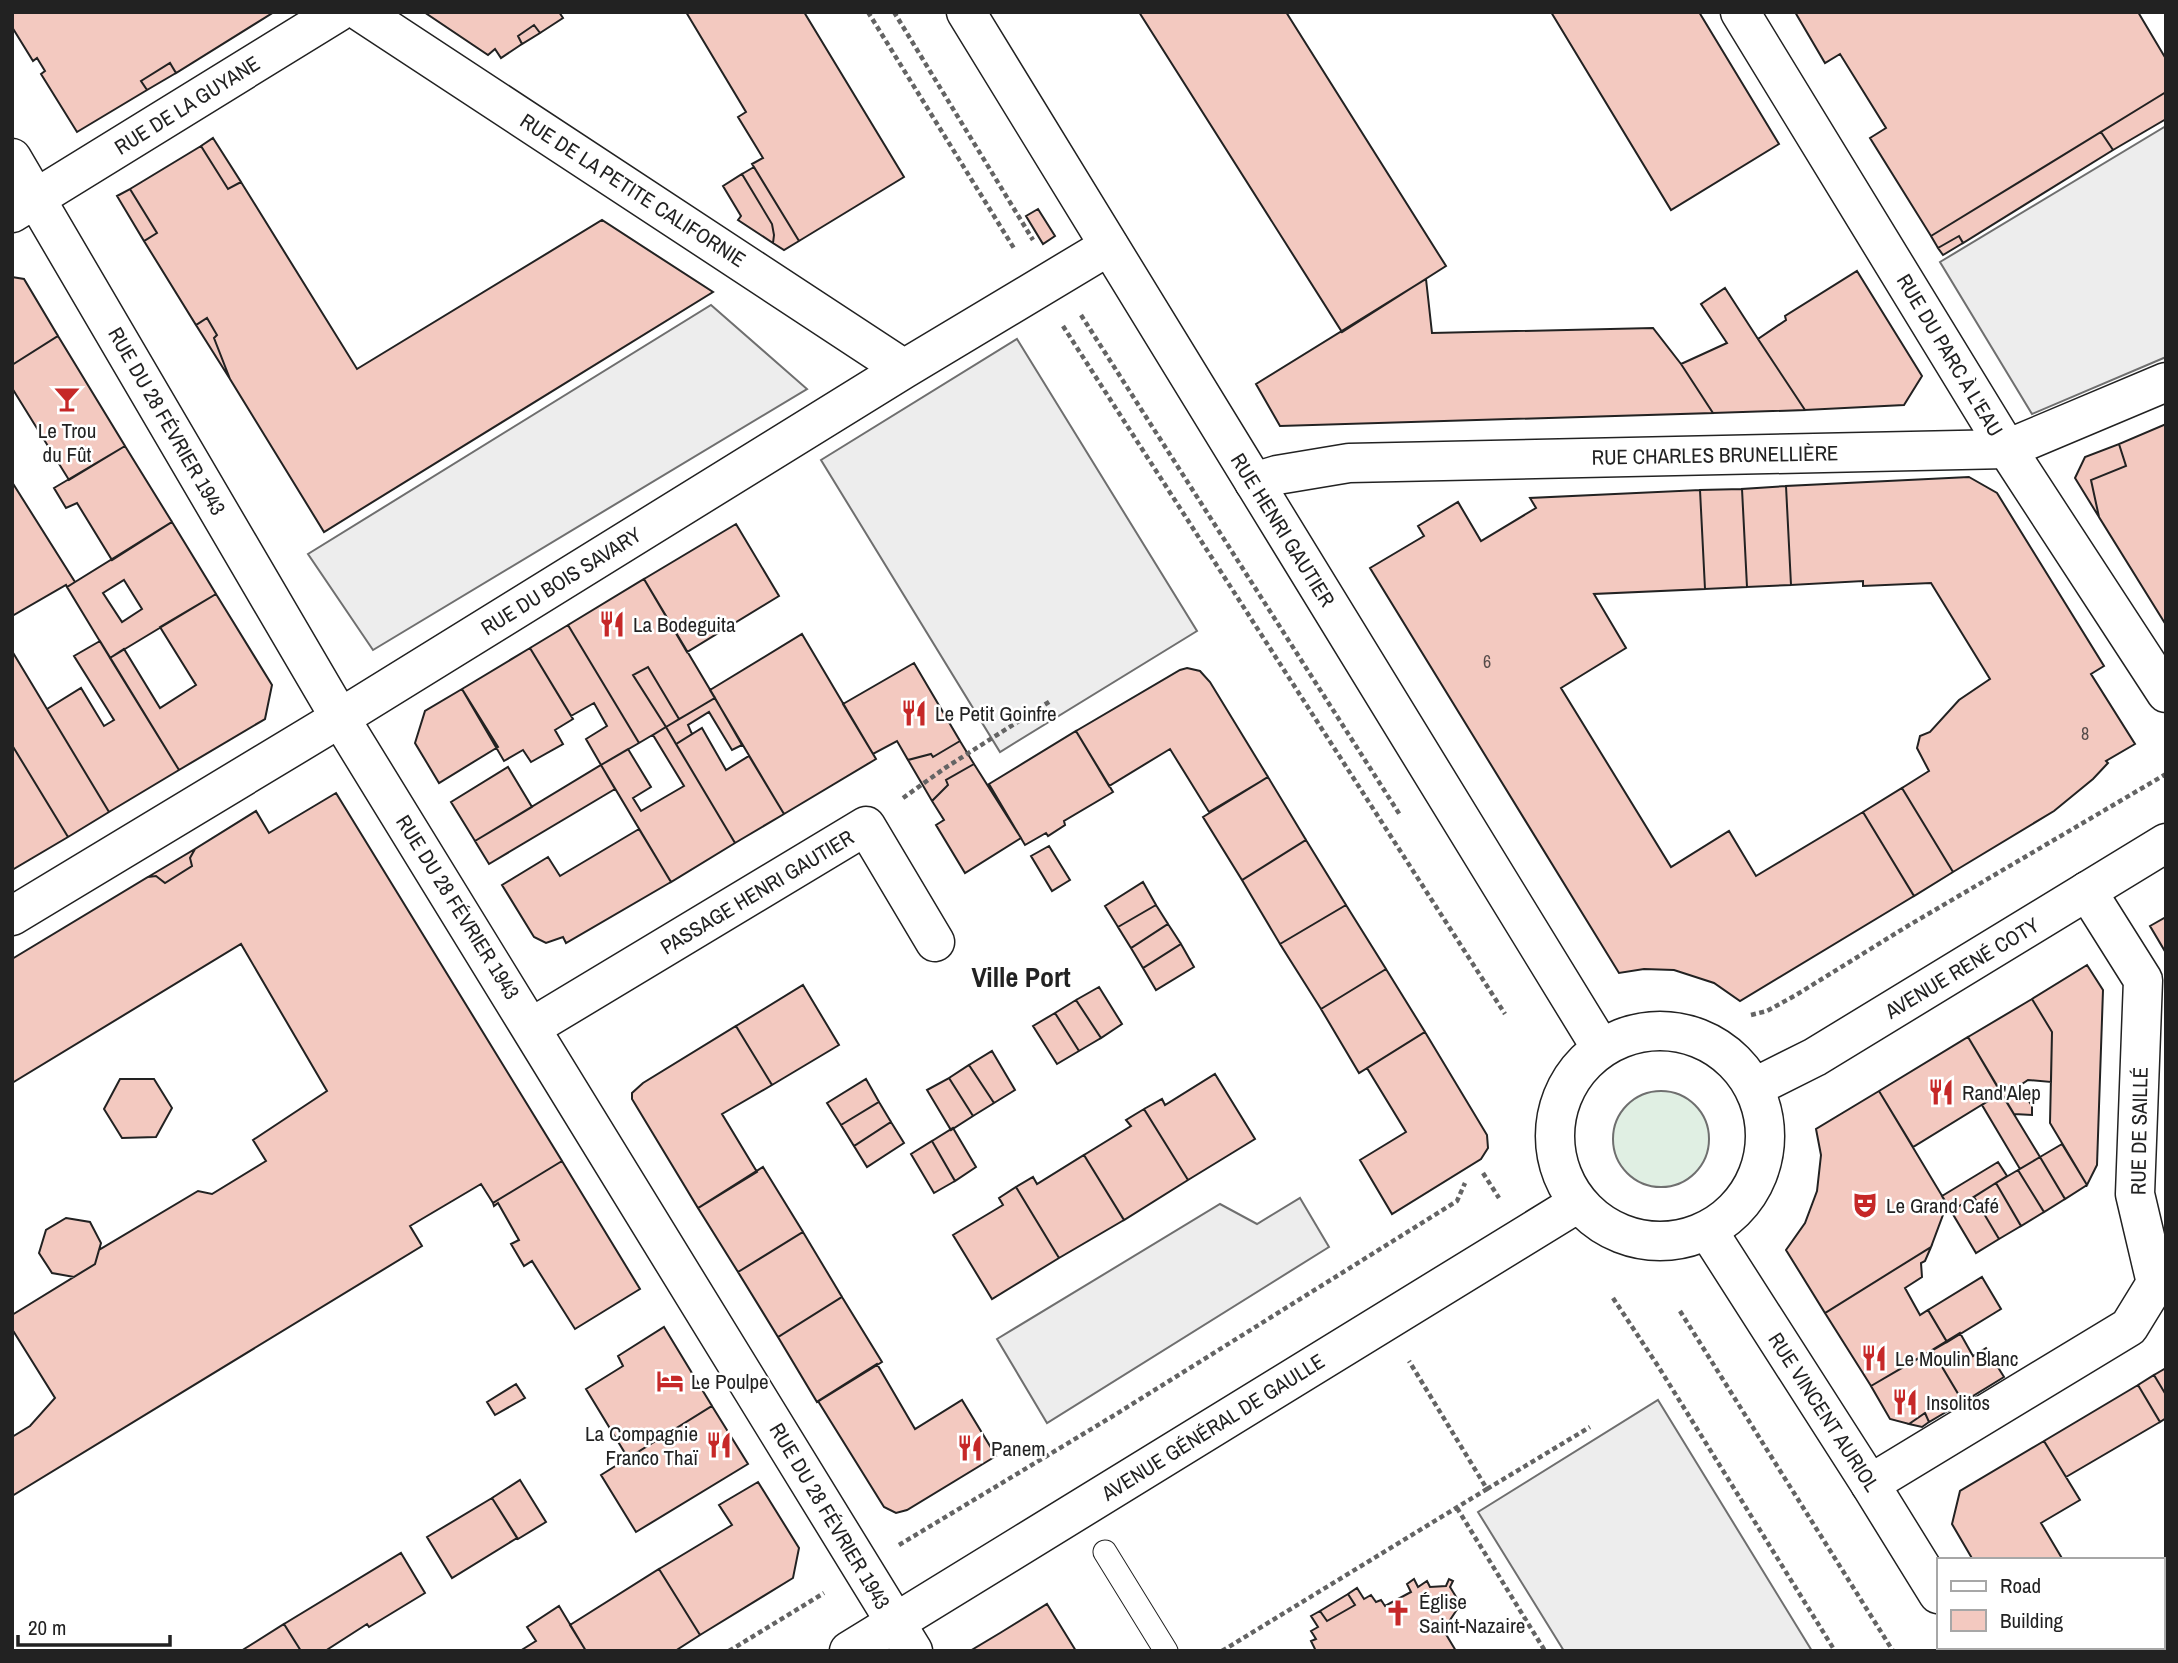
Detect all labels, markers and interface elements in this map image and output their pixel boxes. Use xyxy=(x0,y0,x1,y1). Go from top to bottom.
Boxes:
street label: RUE DE LA GUYANE xyxy=(109,49,265,161)
street label: RUE DE LA PETITE CALIFORNIE xyxy=(515,106,751,274)
street label: RUE DU PARC À L'EAU xyxy=(1890,268,2010,442)
street label: RUE DU 28 FÉVRIER 1943 xyxy=(101,322,233,520)
bar icon: Le Trou du Fût xyxy=(52,384,82,414)
place label: Le Trou du Fût xyxy=(38,416,96,469)
street label: RUE CHARLES BRUNELLIÈRE xyxy=(1591,438,1839,472)
street label: RUE HENRI GAUTIER xyxy=(1224,448,1342,612)
street label: RUE DU BOIS SAVARY xyxy=(475,520,647,642)
restaurant icon: La Bodeguita xyxy=(597,609,627,639)
place label: La Bodeguita xyxy=(633,610,736,639)
house number: 6 xyxy=(1483,649,1491,674)
restaurant icon: Le Petit Goinfre xyxy=(899,698,929,728)
place label: Le Petit Goinfre xyxy=(935,699,1057,728)
house number: 8 xyxy=(2081,721,2089,746)
street label: RUE DU 28 FÉVRIER 1943 xyxy=(389,809,527,1005)
street label: PASSAGE HENRI GAUTIER xyxy=(655,823,859,961)
street label: AVENUE RENÉ COTY xyxy=(1879,910,2045,1026)
district label: Ville Port xyxy=(971,958,1071,996)
street label: RUE DE SAILLÉ xyxy=(2123,1067,2155,1195)
restaurant icon: Rand'Alep xyxy=(1926,1077,1956,1107)
place label: Rand'Alep xyxy=(1962,1078,2041,1107)
theatre icon: Le Grand Café xyxy=(1850,1190,1880,1220)
place label: Le Grand Café xyxy=(1886,1191,1999,1220)
street label: RUE VINCENT AURIOL xyxy=(1762,1327,1887,1498)
restaurant icon: Le Moulin Blanc xyxy=(1859,1343,1889,1373)
place label: Le Moulin Blanc xyxy=(1895,1344,2018,1373)
street label: AVENUE GÉNÉRAL DE GAULLE xyxy=(1095,1346,1330,1508)
hotel icon: Le Poulpe xyxy=(655,1366,685,1396)
place label: Le Poulpe xyxy=(691,1367,769,1396)
restaurant icon: Insolitos xyxy=(1890,1387,1920,1417)
place label: Insolitos xyxy=(1926,1388,1990,1417)
street label: RUE DU 28 FÉVRIER 1943 xyxy=(763,1417,897,1615)
place label: La Compagnie Franco Thaï xyxy=(585,1419,698,1472)
restaurant icon: La Compagnie Franco Thaï xyxy=(704,1430,734,1460)
restaurant icon: Panem xyxy=(955,1433,985,1463)
place label: Panem xyxy=(991,1434,1046,1463)
legend xyxy=(1937,1558,2164,1649)
text: Road xyxy=(2000,1571,2041,1600)
place label: Église Saint-Nazaire xyxy=(1419,1587,1525,1640)
church icon: Église Saint-Nazaire xyxy=(1383,1598,1413,1628)
scale bar xyxy=(18,1604,170,1648)
text: Building xyxy=(2000,1606,2064,1635)
text: 20 m xyxy=(28,1613,66,1642)

